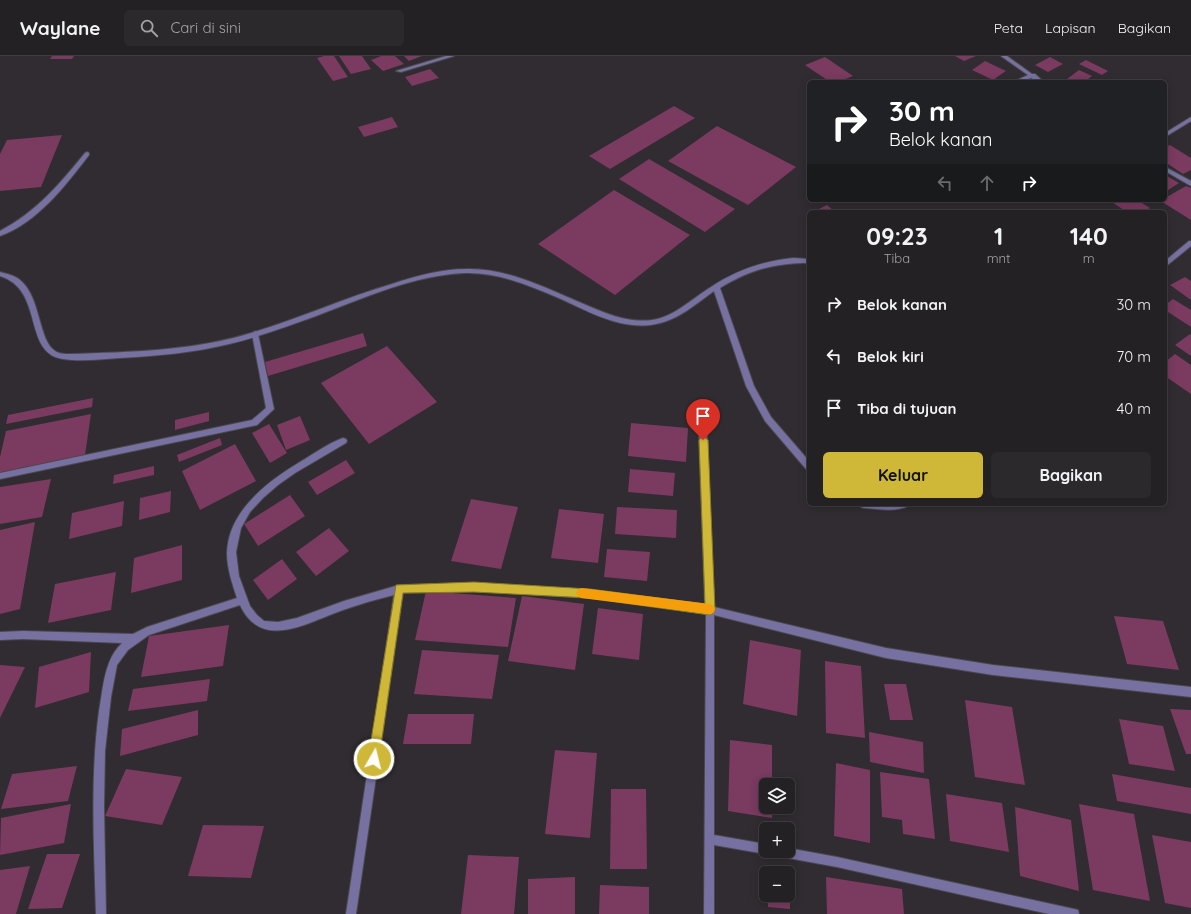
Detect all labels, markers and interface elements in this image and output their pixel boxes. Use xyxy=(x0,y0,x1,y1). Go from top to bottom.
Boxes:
search box xyxy=(124,10,404,46)
text: Waylane xyxy=(20,16,100,40)
icon: search xyxy=(138,17,160,39)
text: Cari di sini xyxy=(170,18,241,37)
text: Peta xyxy=(994,19,1023,37)
text: Lapisan xyxy=(1045,19,1096,37)
text: Bagikan xyxy=(1118,19,1171,37)
text: 30 m xyxy=(889,93,955,128)
icon: right xyxy=(823,96,875,148)
text: Belok kanan xyxy=(889,128,992,151)
icon: left xyxy=(934,172,956,194)
icon: ahead xyxy=(976,172,998,194)
icon: right xyxy=(1018,172,1040,194)
text: 09:23 xyxy=(866,221,928,251)
text: 1 xyxy=(994,221,1003,251)
text: 140 xyxy=(1070,221,1108,251)
text: Tiba xyxy=(884,250,910,266)
text: mnt xyxy=(987,250,1011,266)
text: m xyxy=(1083,250,1095,266)
icon: right xyxy=(823,293,845,315)
text: Belok kanan xyxy=(857,295,947,314)
text: 30 m xyxy=(1116,295,1151,314)
icon: left xyxy=(823,345,845,367)
text: Belok kiri xyxy=(857,347,924,366)
text: 70 m xyxy=(1117,347,1151,366)
icon: arrive xyxy=(823,397,845,419)
pin xyxy=(686,399,720,440)
text: Tiba di tujuan xyxy=(857,399,956,418)
text: 40 m xyxy=(1116,399,1151,418)
icon: arrive xyxy=(692,405,714,427)
button: Keluar xyxy=(823,452,983,498)
button: Bagikan xyxy=(991,452,1151,498)
position arrow xyxy=(353,738,395,780)
map controls xyxy=(759,778,795,902)
button: layers xyxy=(759,778,795,814)
button: + xyxy=(759,822,795,858)
button: − xyxy=(759,866,795,902)

